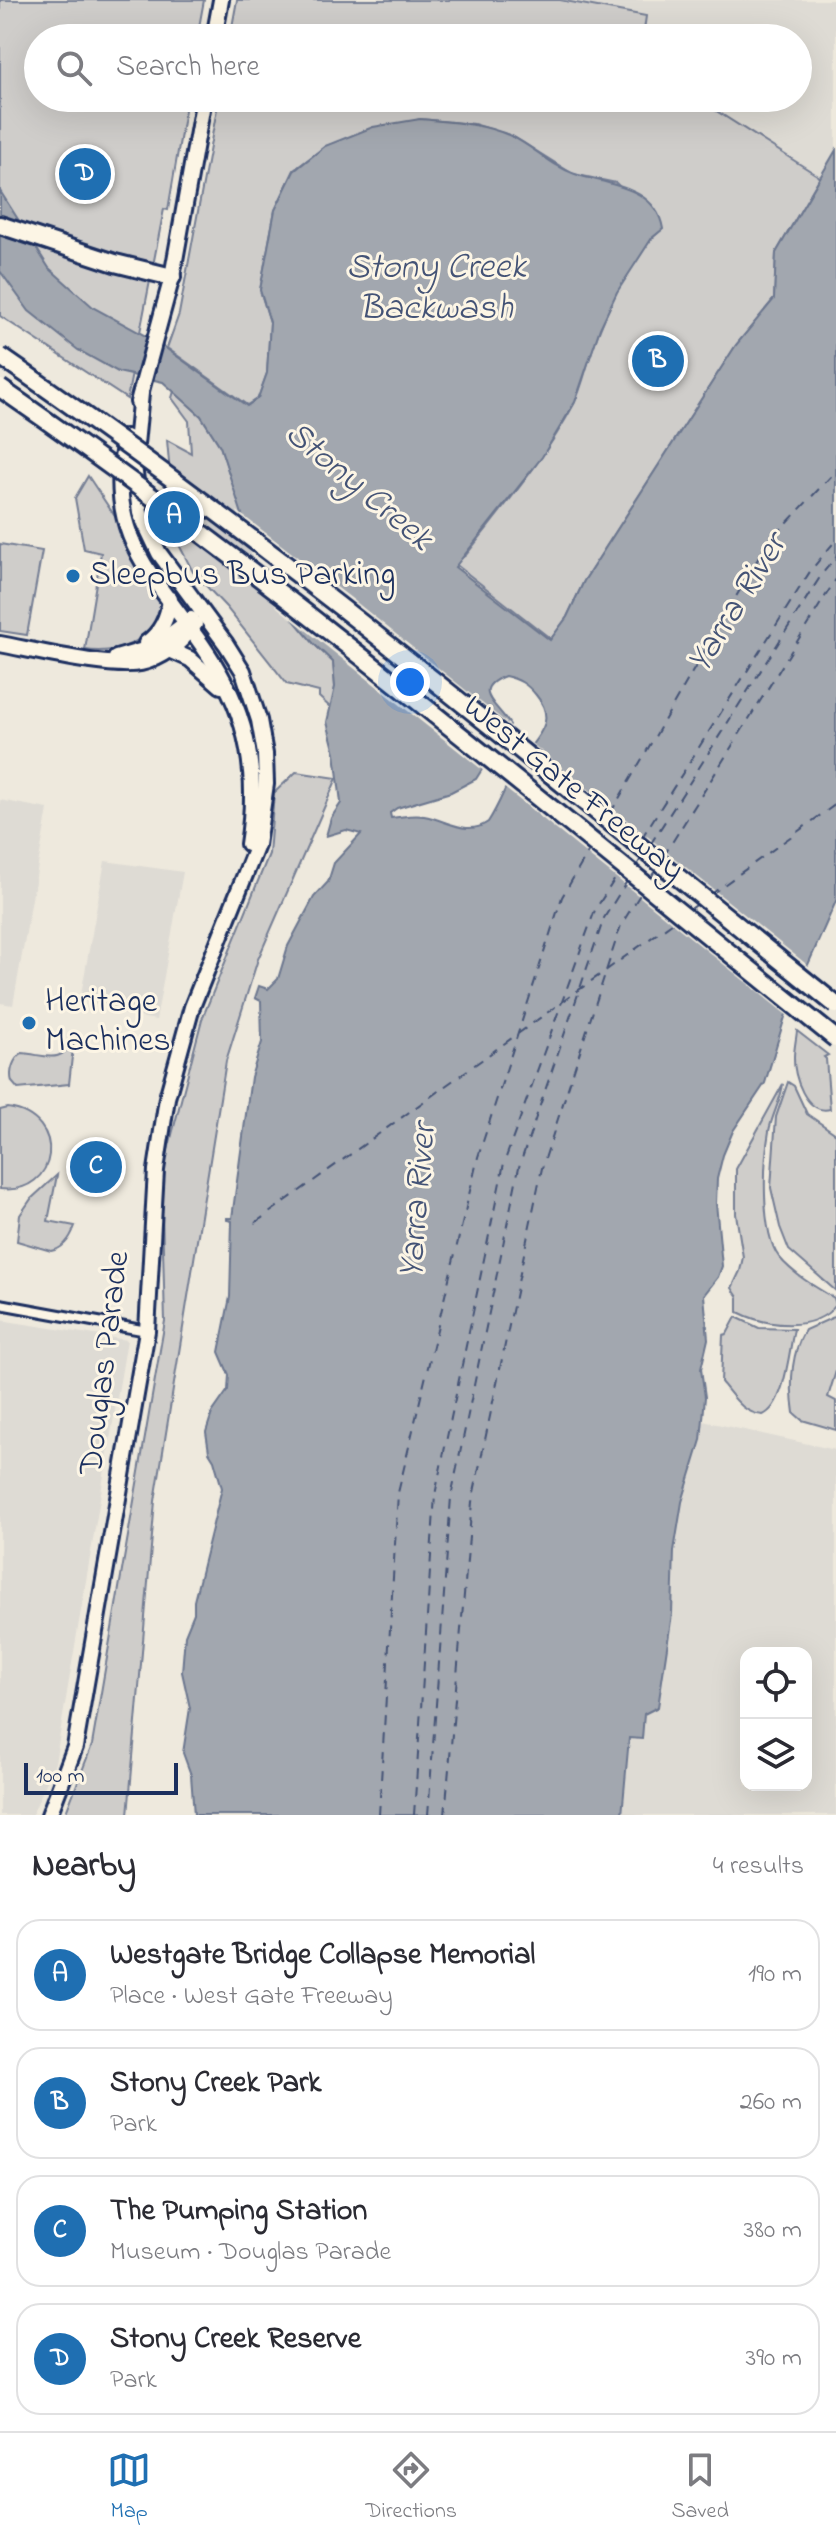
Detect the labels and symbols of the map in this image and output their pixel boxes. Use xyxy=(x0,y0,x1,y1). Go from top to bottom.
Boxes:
pin: D xyxy=(59,144,111,204)
water label: Stony Creek Backwash xyxy=(346,242,527,336)
pin: B xyxy=(632,331,684,391)
water label: Stony Creek xyxy=(272,409,445,566)
pin: A xyxy=(148,487,200,547)
water label: Yarra River xyxy=(674,521,804,684)
place label: Sleepbus Bus Parking xyxy=(89,551,395,601)
marker: Sleepbus Bus Parking xyxy=(64,567,82,585)
your location xyxy=(390,662,430,702)
street label: West Gate Freeway xyxy=(451,684,695,894)
place label: Heritage Machines xyxy=(45,978,171,1067)
marker: Heritage Machines xyxy=(20,1014,38,1032)
water label: Yarra River xyxy=(386,1117,453,1281)
pin: C xyxy=(70,1137,122,1197)
street label: Douglas Parade xyxy=(67,1248,145,1479)
scale bar xyxy=(24,1759,178,1795)

